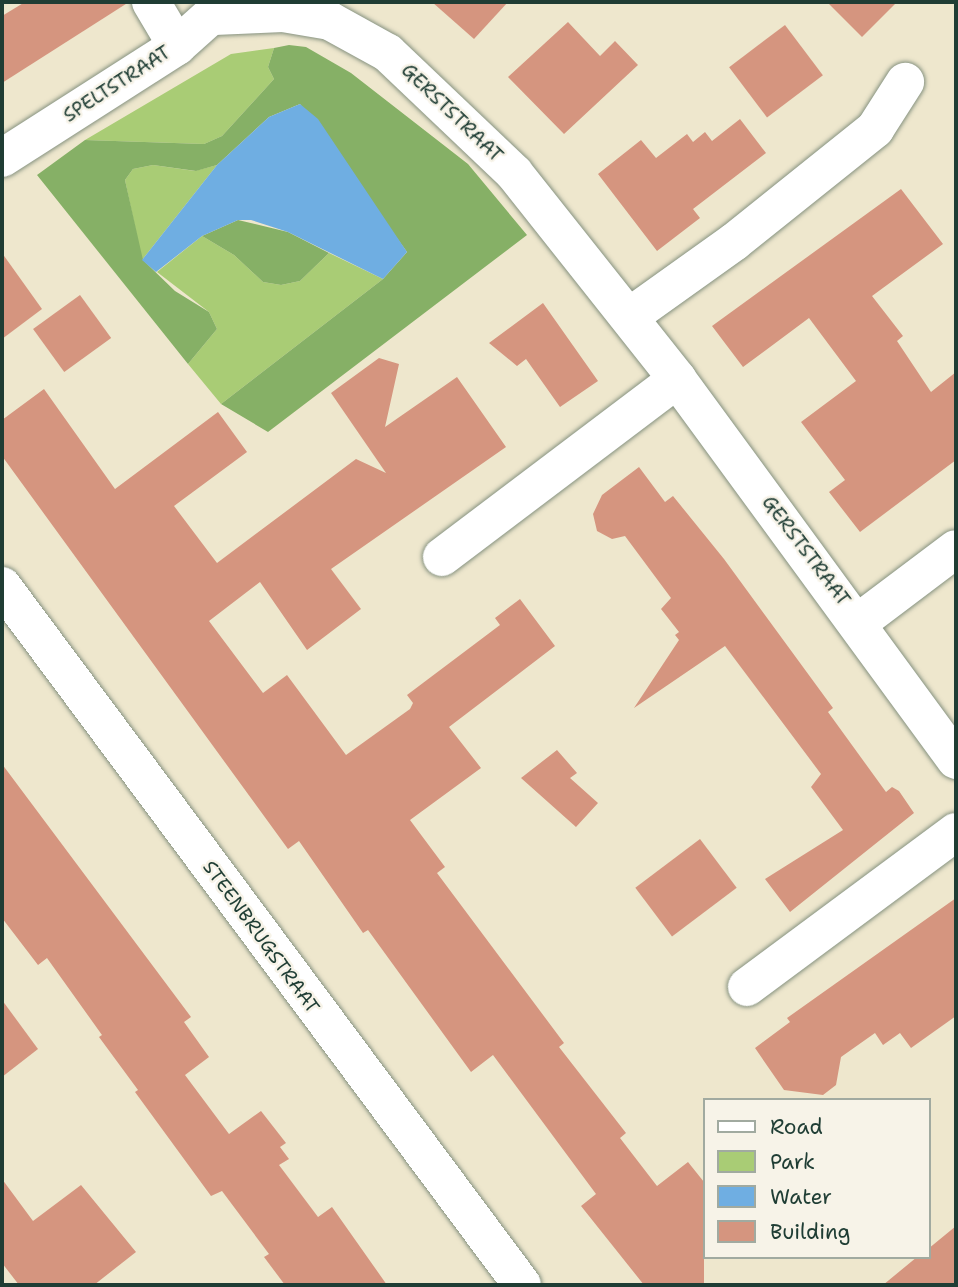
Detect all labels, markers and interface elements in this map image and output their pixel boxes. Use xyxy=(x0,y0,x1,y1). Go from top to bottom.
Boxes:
street label: SPELTSTRAAT xyxy=(59,41,175,127)
street label: GERSTSTRAAT xyxy=(397,59,507,167)
street label: GERSTSTRAAT xyxy=(757,491,855,611)
street label: STEENBRUGSTRAAT xyxy=(198,856,324,1018)
legend xyxy=(702,1098,930,1259)
text: Road xyxy=(770,1113,823,1141)
text: Park xyxy=(770,1148,815,1176)
text: Water xyxy=(770,1183,832,1211)
text: Building xyxy=(770,1218,850,1246)

